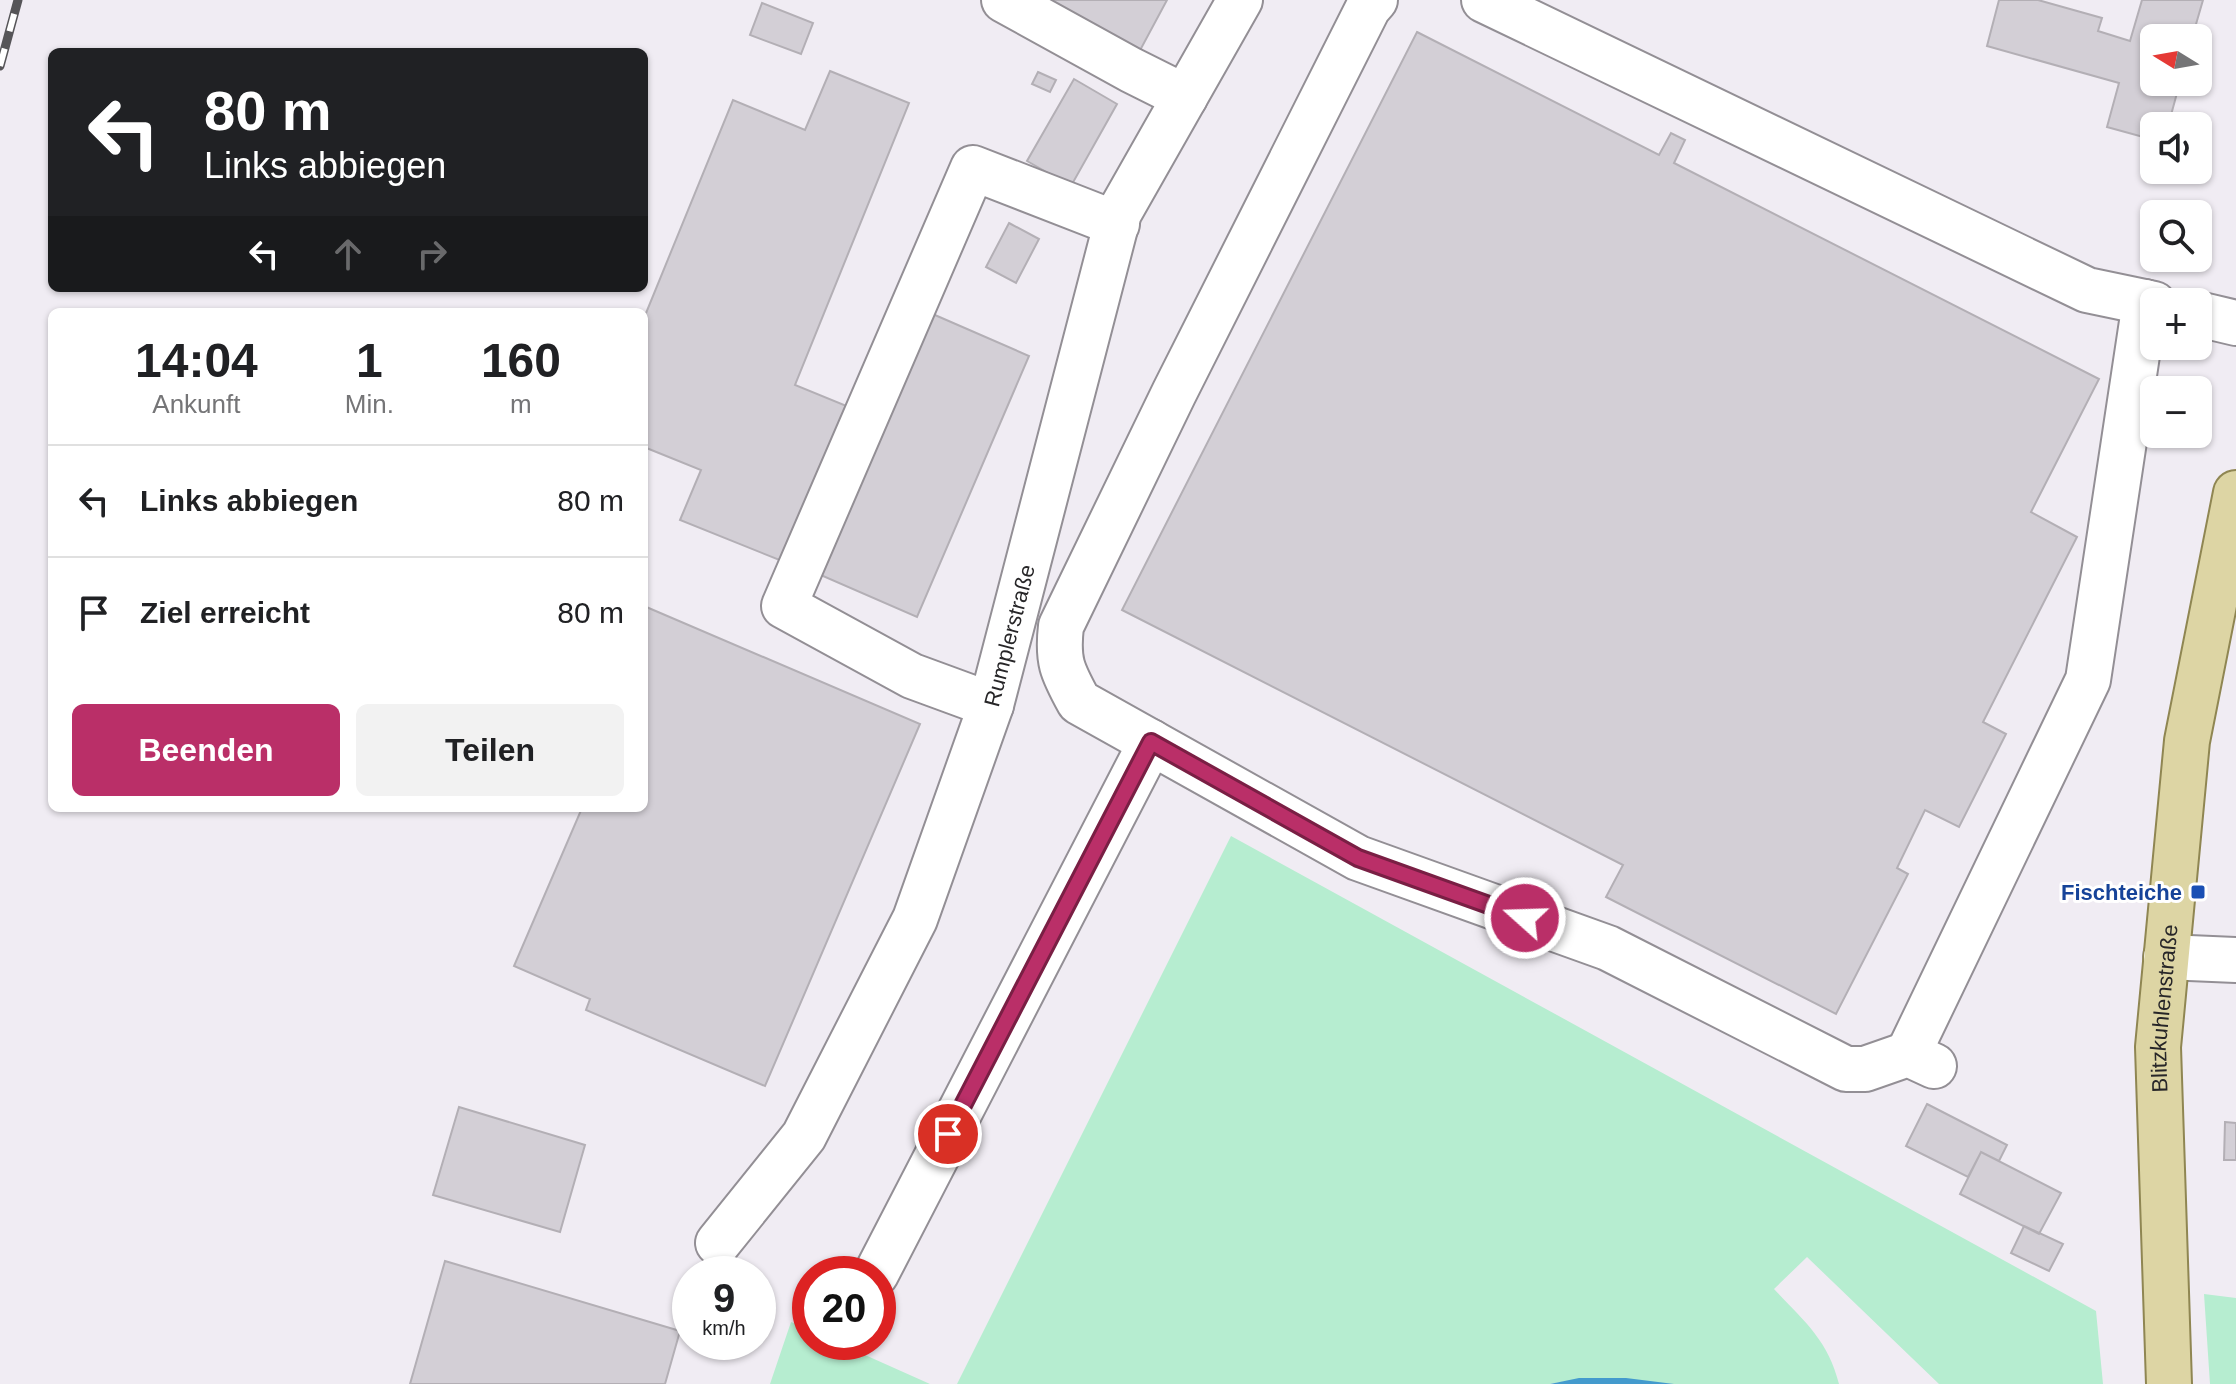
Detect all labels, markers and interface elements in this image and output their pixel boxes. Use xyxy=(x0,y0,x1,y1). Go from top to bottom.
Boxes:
north arrow xyxy=(2140,24,2212,96)
map controls xyxy=(2140,24,2212,448)
text: 80 m xyxy=(204,79,332,142)
icon: left xyxy=(72,80,176,184)
button: sound xyxy=(2140,112,2212,184)
text: Links abbiegen xyxy=(204,145,446,186)
button: search xyxy=(2140,200,2212,272)
icon: left xyxy=(242,232,286,276)
icon: ahead xyxy=(326,232,370,276)
icon: right xyxy=(410,232,454,276)
button: + xyxy=(2140,288,2212,360)
text: 14:04 xyxy=(135,334,258,387)
text: 1 xyxy=(356,334,383,387)
text: 160 xyxy=(481,334,561,387)
button: − xyxy=(2140,376,2212,448)
text: Ankunft xyxy=(152,389,240,419)
text: Min. xyxy=(345,389,394,419)
text: m xyxy=(510,389,532,419)
icon: left xyxy=(72,479,116,523)
text: Links abbiegen xyxy=(140,484,358,517)
text: 80 m xyxy=(557,484,624,517)
street label: Rumplerstraße xyxy=(979,562,1040,709)
icon: arrive xyxy=(72,591,116,635)
text: Ziel erreicht xyxy=(140,596,310,629)
text: 80 m xyxy=(557,596,624,629)
button: Beenden xyxy=(72,704,340,796)
button: Teilen xyxy=(356,704,624,796)
position arrow xyxy=(1483,876,1567,960)
place label: Fischteiche xyxy=(2061,880,2182,905)
marker: Fischteiche xyxy=(2189,883,2207,901)
street label: Blitzkuhlenstraße xyxy=(2146,923,2183,1093)
pin xyxy=(914,1100,982,1168)
icon: arrive xyxy=(926,1112,970,1156)
speed limit sign: 20 xyxy=(792,1256,896,1360)
text: 9 xyxy=(713,1276,735,1320)
text: km/h xyxy=(702,1317,746,1339)

